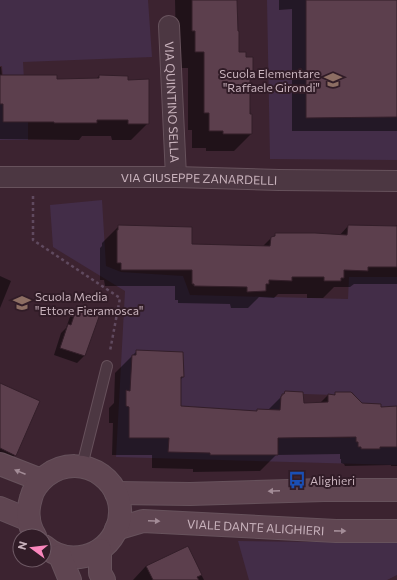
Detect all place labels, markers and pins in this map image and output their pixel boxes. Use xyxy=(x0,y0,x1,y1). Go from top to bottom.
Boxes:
place label: Scuola Elementare "Raffaele Girondi" xyxy=(219,66,320,94)
school or university icon: Scuola Elementare "Raffaele Girondi" xyxy=(323,70,343,90)
place label: Scuola Media "Ettore Fieramosca" xyxy=(35,289,144,317)
school or university icon: Scuola Media "Ettore Fieramosca" xyxy=(12,293,32,313)
bus stop icon: Alighieri xyxy=(287,470,307,490)
place label: Alighieri xyxy=(310,473,355,487)

